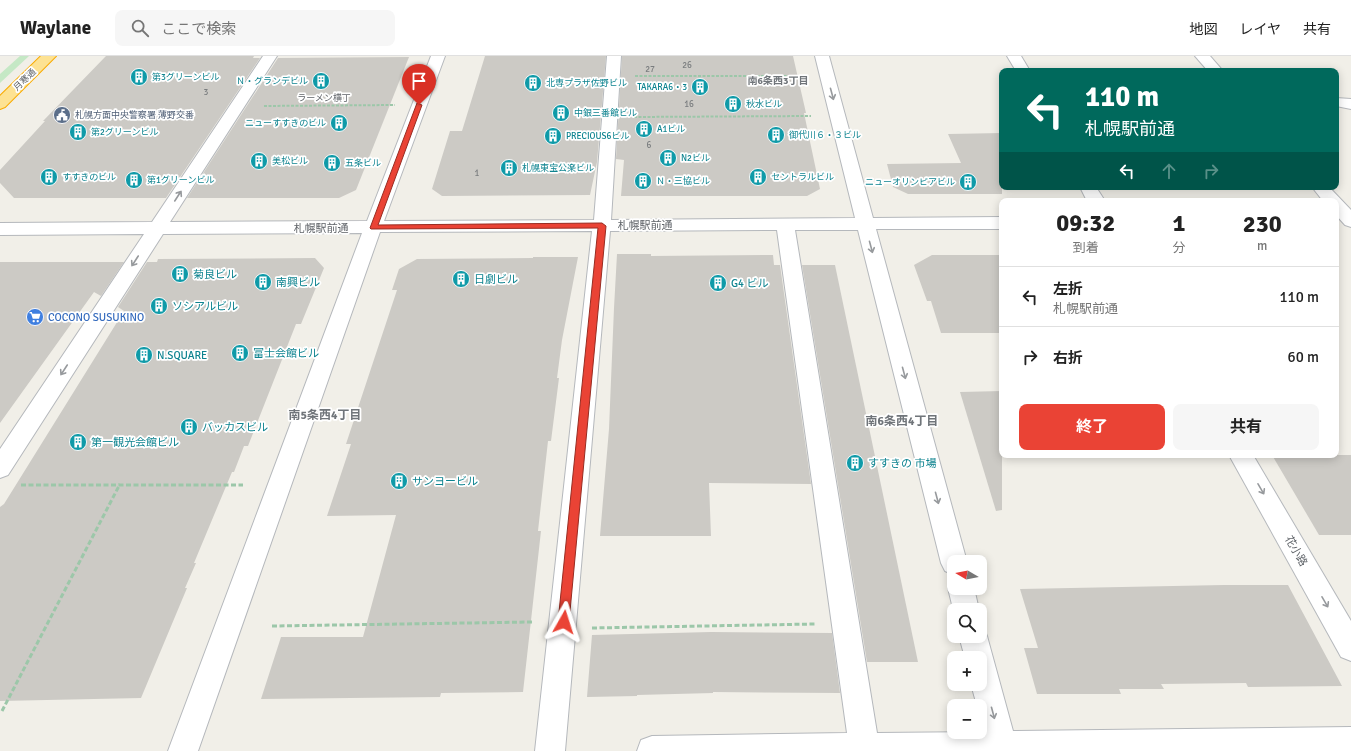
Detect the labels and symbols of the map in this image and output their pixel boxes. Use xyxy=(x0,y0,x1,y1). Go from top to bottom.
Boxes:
house number: 26 xyxy=(682,60,692,71)
pin xyxy=(402,64,436,105)
house number: 27 xyxy=(645,64,655,75)
street label: 月寒通 xyxy=(11,67,39,93)
building icon: 第3グリーンビル xyxy=(129,67,149,87)
building icon: Ｎ・グランデビル xyxy=(311,71,331,91)
place label: 第3グリーンビル xyxy=(152,72,219,83)
building icon: 北専プラザ佐野ビル xyxy=(523,73,543,93)
district label: 南6条西3丁目 xyxy=(748,75,808,87)
place label: Ｎ・グランデビル xyxy=(236,76,308,87)
building icon: TAKARA6・3 xyxy=(690,77,710,97)
place label: 北専プラザ佐野ビル xyxy=(546,78,627,89)
place label: TAKARA6・3 xyxy=(637,82,687,93)
house number: 3 xyxy=(204,87,209,98)
one-way arrow xyxy=(829,87,836,100)
street label: ラーメン横丁 xyxy=(297,93,351,104)
building icon: 秋水ビル xyxy=(723,94,743,114)
house number: 16 xyxy=(684,99,694,110)
place label: 秋水ビル xyxy=(746,99,782,110)
building icon: 中銀三番館ビル xyxy=(551,103,571,123)
public building icon: 札幌方面中央警察署 薄野交番 xyxy=(52,105,72,125)
place label: 中銀三番館ビル xyxy=(574,108,637,119)
place label: 札幌方面中央警察署 薄野交番 xyxy=(75,110,194,121)
building icon: ニューすすきのビル xyxy=(329,113,349,133)
place label: ニューすすきのビル xyxy=(245,118,326,129)
building icon: A1ビル xyxy=(634,119,654,139)
building icon: 第2グリーンビル xyxy=(68,122,88,142)
place label: A1ビル xyxy=(657,124,685,135)
building icon: 御代川６・３ビル xyxy=(766,125,786,145)
building icon: PRECIOUS6ビル xyxy=(543,126,563,146)
place label: 第2グリーンビル xyxy=(91,127,158,138)
place label: 御代川６・３ビル xyxy=(789,129,861,141)
place label: PRECIOUS6ビル xyxy=(566,131,629,142)
house number: 6 xyxy=(647,140,652,151)
building icon: N2ビル xyxy=(658,148,678,168)
building icon: 美松ビル xyxy=(249,151,269,171)
building icon: 五条ビル xyxy=(322,153,342,173)
place label: N2ビル xyxy=(681,153,710,164)
place label: 美松ビル xyxy=(272,156,308,167)
place label: 五条ビル xyxy=(345,158,381,169)
building icon: 札幌東宝公楽ビル xyxy=(499,158,519,178)
place label: 札幌東宝公楽ビル xyxy=(522,163,594,174)
building icon: すすきのビル xyxy=(39,167,59,187)
building icon: セントラルビル xyxy=(748,167,768,187)
house number: 1 xyxy=(475,168,480,179)
building icon: 第1グリーンビル xyxy=(124,170,144,190)
building icon: Ｎ・三協ビル xyxy=(633,171,653,191)
place label: すすきのビル xyxy=(62,172,116,183)
place label: セントラルビル xyxy=(771,172,834,183)
building icon: ニューオリンピアビル xyxy=(958,172,978,192)
place label: 第1グリーンビル xyxy=(147,175,214,186)
place label: Ｎ・三協ビル xyxy=(656,176,710,187)
place label: ニューオリンピアビル xyxy=(865,177,955,188)
one-way arrow xyxy=(174,190,183,201)
street label: 札幌駅前通 xyxy=(618,219,673,232)
street label: 札幌駅前通 xyxy=(294,222,349,235)
one-way arrow xyxy=(868,240,875,253)
one-way arrow xyxy=(131,255,139,267)
building icon: 菊良ビル xyxy=(170,264,190,284)
place label: 菊良ビル xyxy=(193,268,237,281)
building icon: 日劇ビル xyxy=(451,269,471,289)
building icon: 南興ビル xyxy=(253,272,273,292)
place label: 日劇ビル xyxy=(474,273,518,286)
building icon: G4 ビル xyxy=(708,273,728,293)
place label: 南興ビル xyxy=(276,276,320,289)
place label: G4 ビル xyxy=(731,277,768,290)
building icon: ソシアルビル xyxy=(149,296,169,316)
place label: ソシアルビル xyxy=(172,300,238,313)
supermarket icon: COCONO SUSUKINO xyxy=(25,307,45,327)
place label: COCONO SUSUKINO xyxy=(48,311,144,324)
building icon: 富士会館ビル xyxy=(230,343,250,363)
building icon: N.SQUARE xyxy=(134,345,154,365)
place label: 富士会館ビル xyxy=(253,347,319,360)
place label: N.SQUARE xyxy=(157,349,207,362)
one-way arrow xyxy=(60,364,69,375)
one-way arrow xyxy=(901,366,908,379)
district label: 南5条西4丁目 xyxy=(289,408,361,423)
district label: 南6条西4丁目 xyxy=(866,414,938,429)
building icon: バッカスビル xyxy=(179,417,199,437)
place label: バッカスビル xyxy=(202,421,268,434)
building icon: 第一観光会館ビル xyxy=(68,432,88,452)
place label: 第一観光会館ビル xyxy=(91,436,179,449)
building icon: すすきの 市場 xyxy=(845,453,865,473)
place label: すすきの 市場 xyxy=(868,457,936,470)
building icon: サンヨービル xyxy=(389,471,409,491)
place label: サンヨービル xyxy=(412,475,478,488)
one-way arrow xyxy=(1257,483,1265,495)
one-way arrow xyxy=(934,492,941,505)
street label: 花小路 xyxy=(1282,533,1310,569)
north arrow xyxy=(947,555,987,595)
one-way arrow xyxy=(1322,596,1330,608)
position arrow xyxy=(543,601,585,643)
one-way arrow xyxy=(990,707,998,720)

